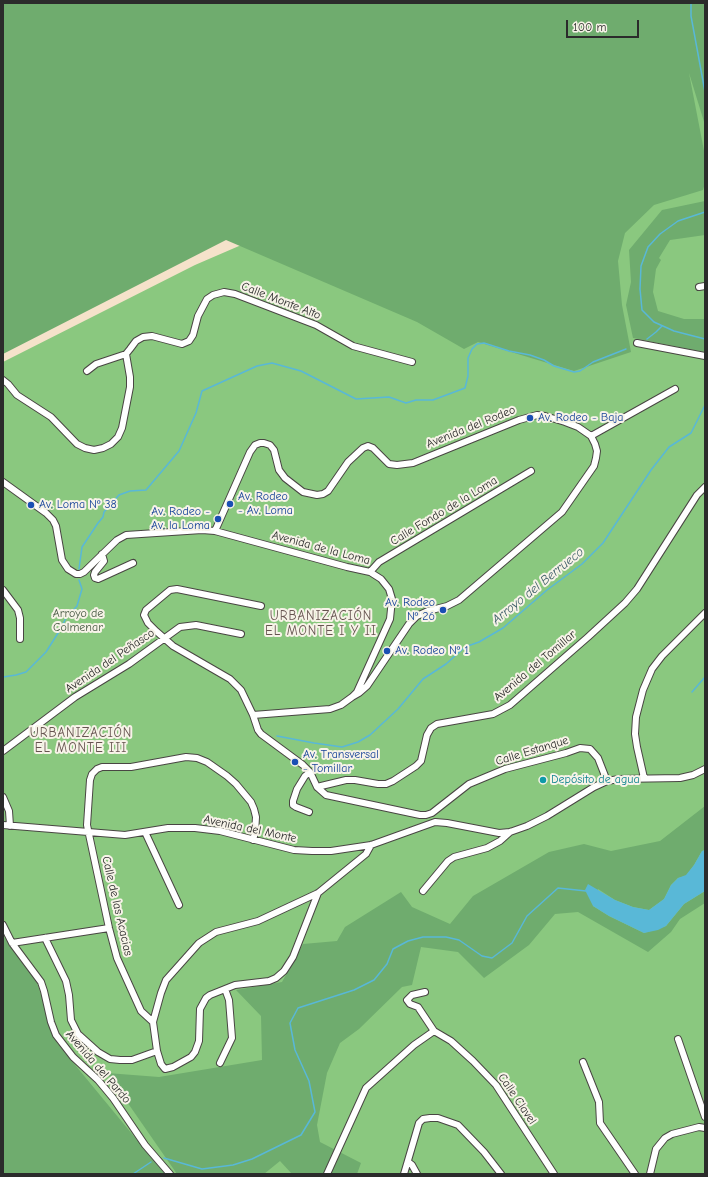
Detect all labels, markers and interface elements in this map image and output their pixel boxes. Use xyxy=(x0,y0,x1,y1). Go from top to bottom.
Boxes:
scale bar xyxy=(568,12,641,38)
text: 100 m xyxy=(573,20,606,34)
street label: Calle Monte Alto xyxy=(239,279,323,323)
street label: Avenida del Rodeo xyxy=(424,403,518,451)
place label: Av. Rodeo - Baja xyxy=(538,411,623,425)
marker: Av. Rodeo - Baja xyxy=(525,413,535,423)
street label: Calle Fondo de la Loma xyxy=(388,473,500,549)
place label: Av. Rodeo - Av. Loma xyxy=(238,490,293,518)
place label: Av. Loma Nº 38 xyxy=(39,498,117,512)
marker: Av. Rodeo - Av. Loma xyxy=(225,499,235,509)
marker: Av. Loma Nº 38 xyxy=(26,500,36,510)
place label: Av. Rodeo - Av. la Loma xyxy=(151,505,210,533)
marker: Av. Rodeo - Av. la Loma xyxy=(213,514,223,524)
street label: Avenida de la Loma xyxy=(270,528,372,568)
water label: Arroyo del Berrueco xyxy=(489,544,587,628)
place label: Av. Rodeo Nº 26 xyxy=(385,596,435,624)
marker: Av. Rodeo Nº 26 xyxy=(438,605,448,615)
park label: Arroyo de Colmenar xyxy=(53,607,103,635)
district label: URBANIZACIÓN EL MONTE I Y II xyxy=(265,608,377,639)
street label: Avenida del Peñasco xyxy=(63,626,157,696)
street label: Avenida del Tomillar xyxy=(491,627,579,705)
place label: Av. Rodeo Nº 1 xyxy=(395,644,469,658)
marker: Av. Rodeo Nº 1 xyxy=(382,646,392,656)
district label: URBANIZACIÓN EL MONTE III xyxy=(30,725,132,756)
street label: Calle Estanque xyxy=(494,733,570,769)
place label: Av. Transversal - Tomillar xyxy=(303,748,379,776)
marker: Av. Transversal - Tomillar xyxy=(290,757,300,767)
place label: Depósito de agua xyxy=(551,773,640,787)
marker: Depósito de agua xyxy=(538,775,548,785)
street label: Avenida del Monte xyxy=(202,812,298,846)
street label: Calle de las Acacias xyxy=(99,855,135,957)
street label: Avenida del Pardo xyxy=(62,1027,134,1107)
street label: Calle Clavel xyxy=(495,1071,539,1127)

